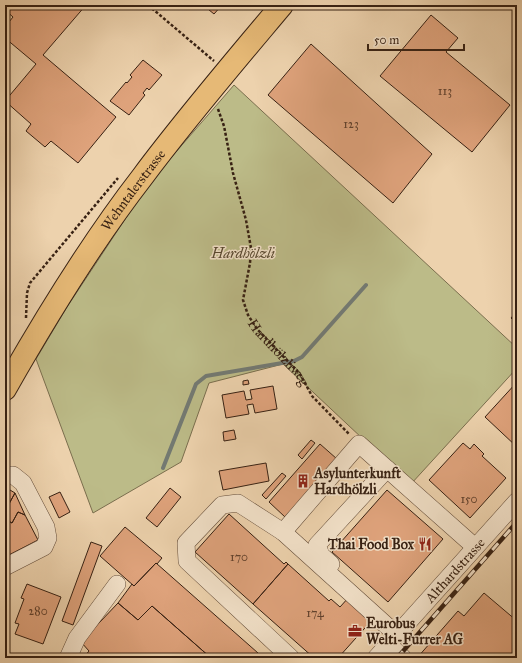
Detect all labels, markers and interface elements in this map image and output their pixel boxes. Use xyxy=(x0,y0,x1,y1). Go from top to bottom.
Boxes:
scale bar xyxy=(368,26,464,52)
text: 50 m xyxy=(374,33,399,47)
house number: 113 xyxy=(438,84,452,98)
house number: 123 xyxy=(343,117,359,131)
street label: Wehntalerstrasse xyxy=(98,146,169,234)
park label: Hardhölzli xyxy=(210,245,275,262)
street label: Hardhölzliweg xyxy=(244,316,313,389)
place label: Asylunterkunft Hardhölzli xyxy=(313,465,401,498)
building icon: Asylunterkunft Hardhölzli xyxy=(295,473,311,489)
house number: 150 xyxy=(460,492,478,506)
street label: Althardstrasse xyxy=(421,534,489,607)
place label: Thai Food Box xyxy=(327,536,415,553)
restaurant icon: Thai Food Box xyxy=(417,536,433,552)
house number: 170 xyxy=(230,550,248,564)
house number: 280 xyxy=(28,604,48,618)
house number: 174 xyxy=(306,606,324,620)
place label: Eurobus Welti-Furrer AG xyxy=(366,615,464,648)
office icon: Eurobus Welti-Furrer AG xyxy=(347,623,363,639)

